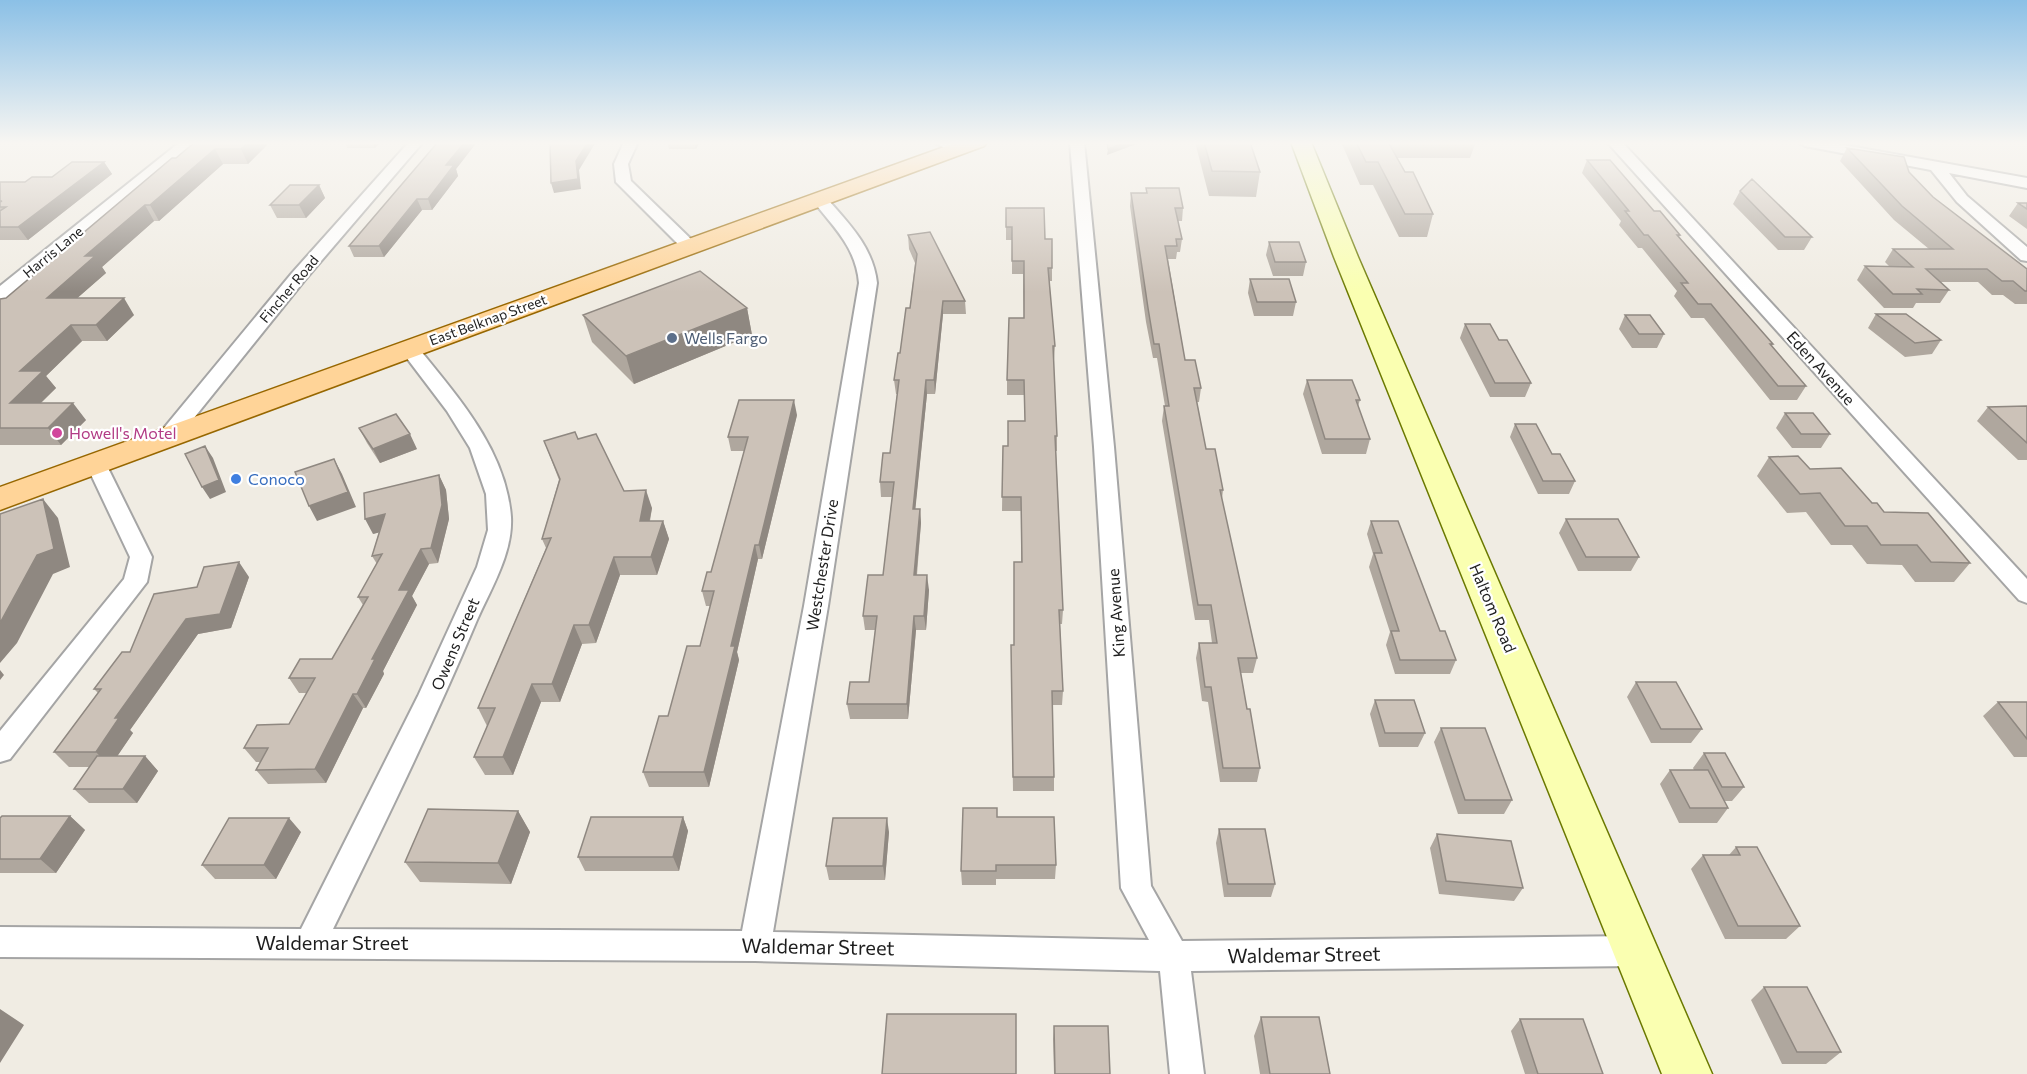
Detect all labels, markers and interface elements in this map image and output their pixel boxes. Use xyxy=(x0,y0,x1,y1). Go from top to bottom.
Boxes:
street label: Harris Lane xyxy=(19,222,86,281)
street label: Fincher Road xyxy=(255,251,322,326)
street label: East Belknap Street xyxy=(427,290,549,349)
street label: Eden Avenue xyxy=(1783,327,1859,408)
place label: Wells Fargo xyxy=(684,328,768,347)
marker: Wells Fargo xyxy=(665,331,679,345)
place label: Howell's Motel xyxy=(69,423,177,442)
marker: Howell's Motel xyxy=(50,426,64,440)
place label: Conoco xyxy=(248,469,305,488)
marker: Conoco xyxy=(229,472,243,486)
street label: Westchester Drive xyxy=(802,498,841,632)
street label: Haltom Road xyxy=(1466,560,1521,655)
street label: King Avenue xyxy=(1103,568,1128,658)
street label: Owens Street xyxy=(426,594,483,693)
street label: Waldemar Street xyxy=(255,930,409,954)
street label: Waldemar Street xyxy=(741,933,895,959)
street label: Waldemar Street xyxy=(1227,941,1381,967)

